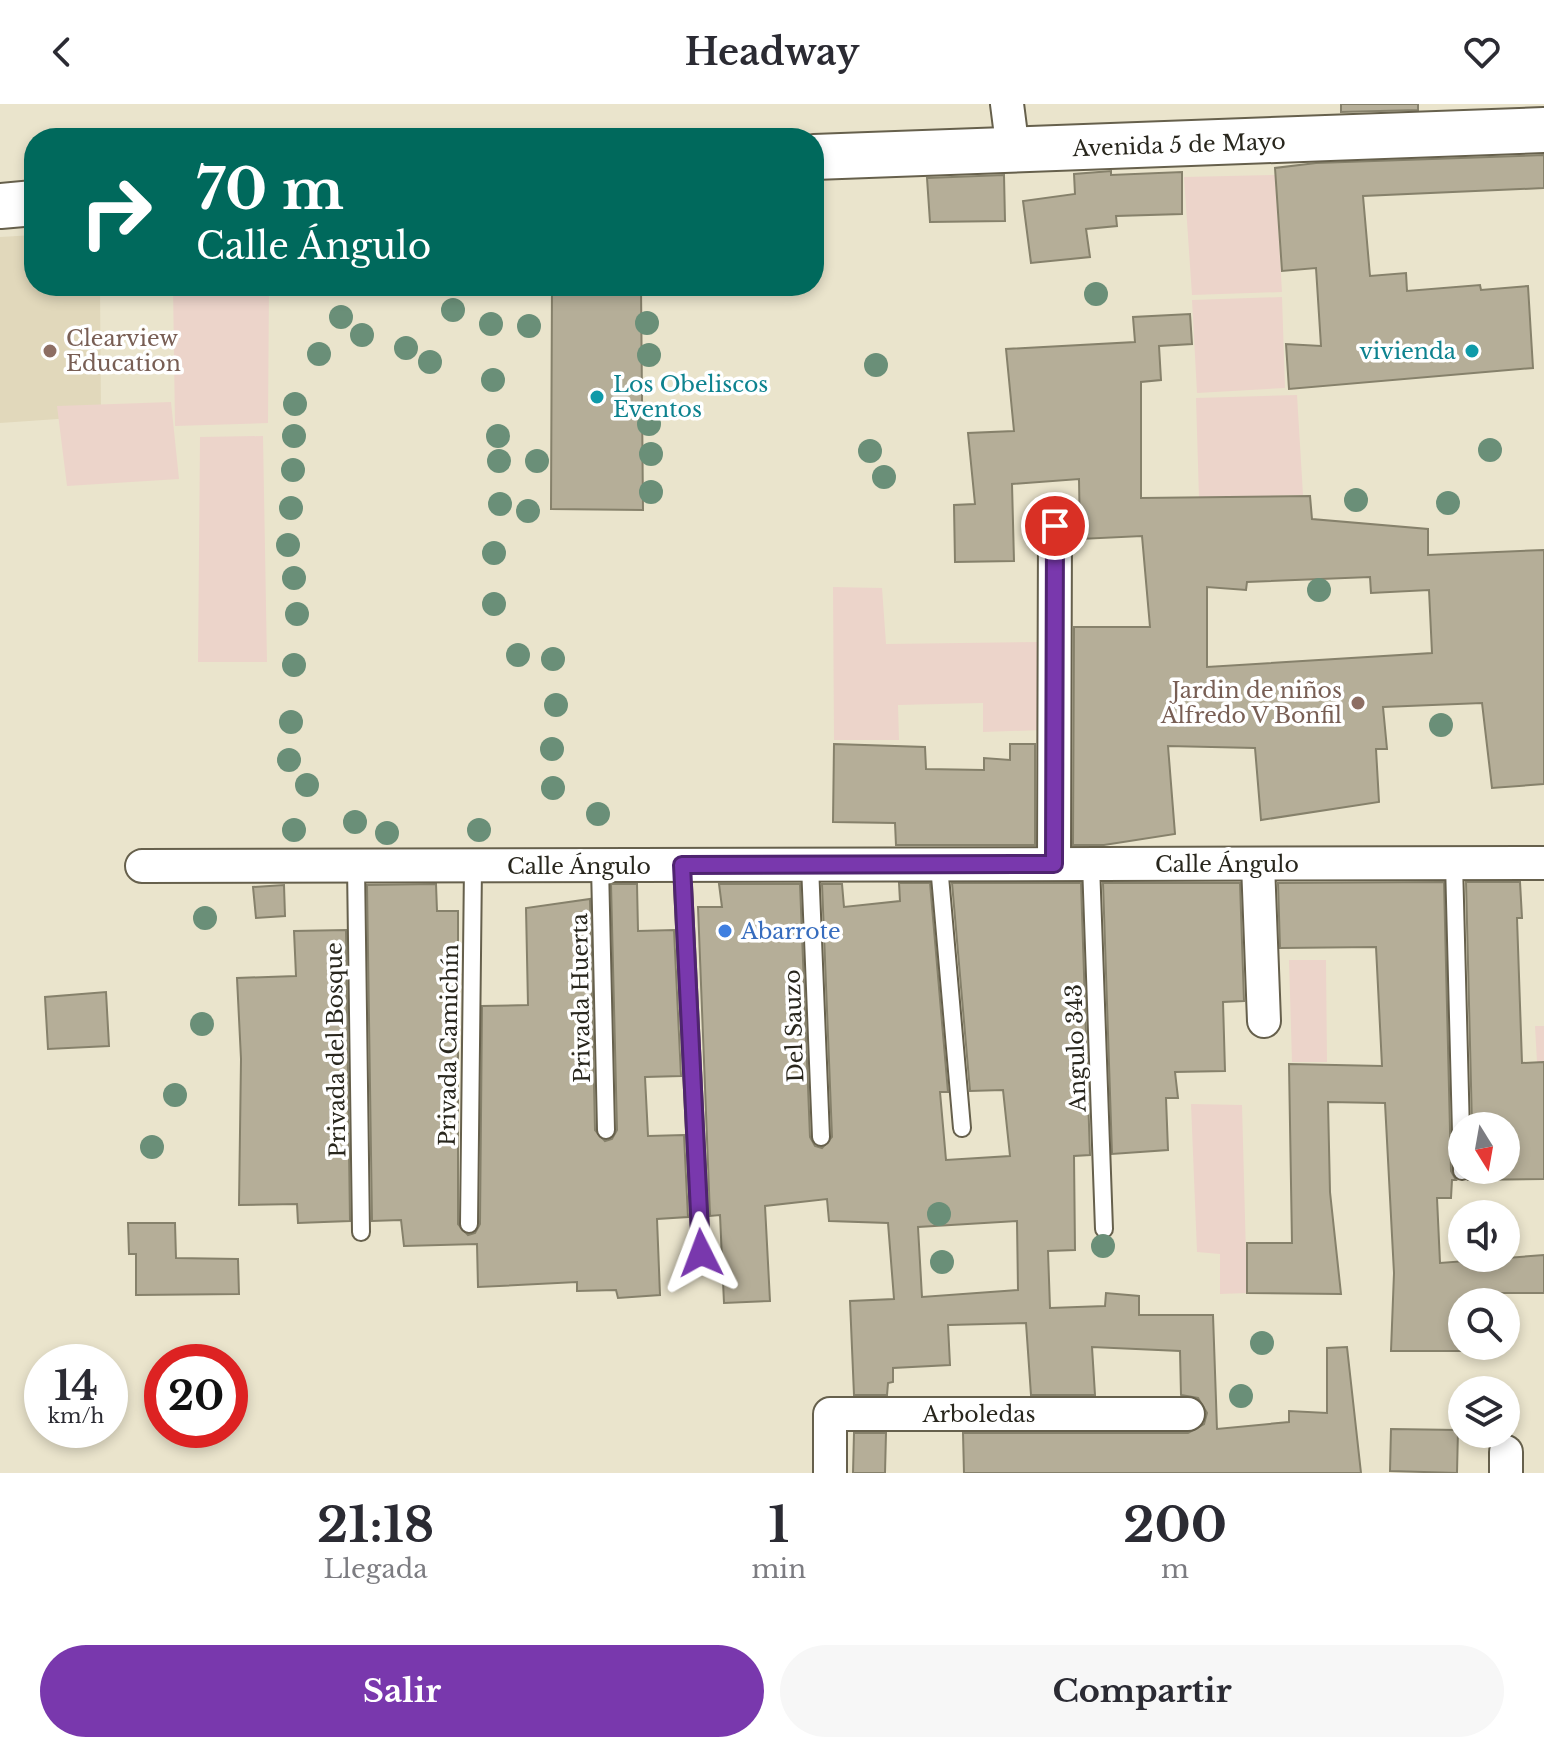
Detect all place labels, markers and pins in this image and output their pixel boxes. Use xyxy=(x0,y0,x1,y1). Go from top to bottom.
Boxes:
place label: Clearview Education xyxy=(66,325,181,377)
place label: vivienda xyxy=(1359,338,1457,365)
marker: Clearview Education xyxy=(41,342,59,360)
marker: vivienda xyxy=(1463,342,1481,360)
place label: Los Obeliscos Eventos xyxy=(613,371,768,423)
marker: Los Obeliscos Eventos xyxy=(588,388,606,406)
pin xyxy=(1021,492,1089,560)
place label: Jardin de niños Alfredo V Bonfil xyxy=(1160,677,1342,729)
marker: Jardin de niños Alfredo V Bonfil xyxy=(1349,694,1367,712)
place label: Abarrote xyxy=(740,918,841,945)
marker: Abarrote xyxy=(716,922,734,940)

